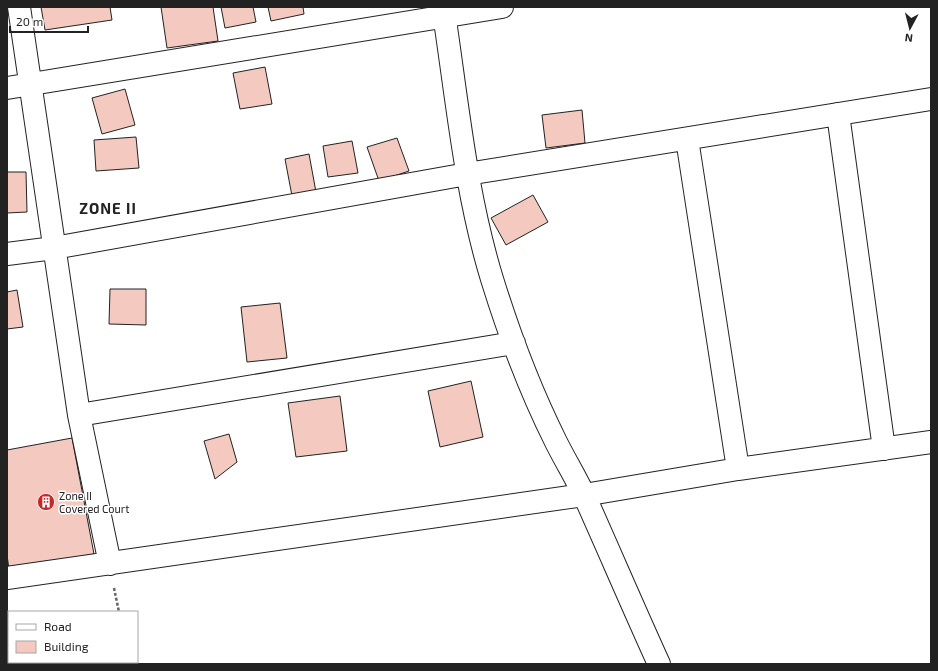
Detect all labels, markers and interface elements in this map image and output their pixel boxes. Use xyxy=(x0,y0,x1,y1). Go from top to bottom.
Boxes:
scale bar xyxy=(10,8,88,34)
north arrow xyxy=(890,8,930,48)
text: 20 m xyxy=(16,14,43,28)
text: N xyxy=(904,31,913,45)
district label: ZONE II xyxy=(79,199,137,217)
place label: Zone II Covered Court xyxy=(59,489,129,515)
building icon: Zone II Covered Court xyxy=(36,492,56,512)
legend xyxy=(8,611,138,663)
text: Road xyxy=(44,619,72,633)
text: Building xyxy=(44,639,89,653)

